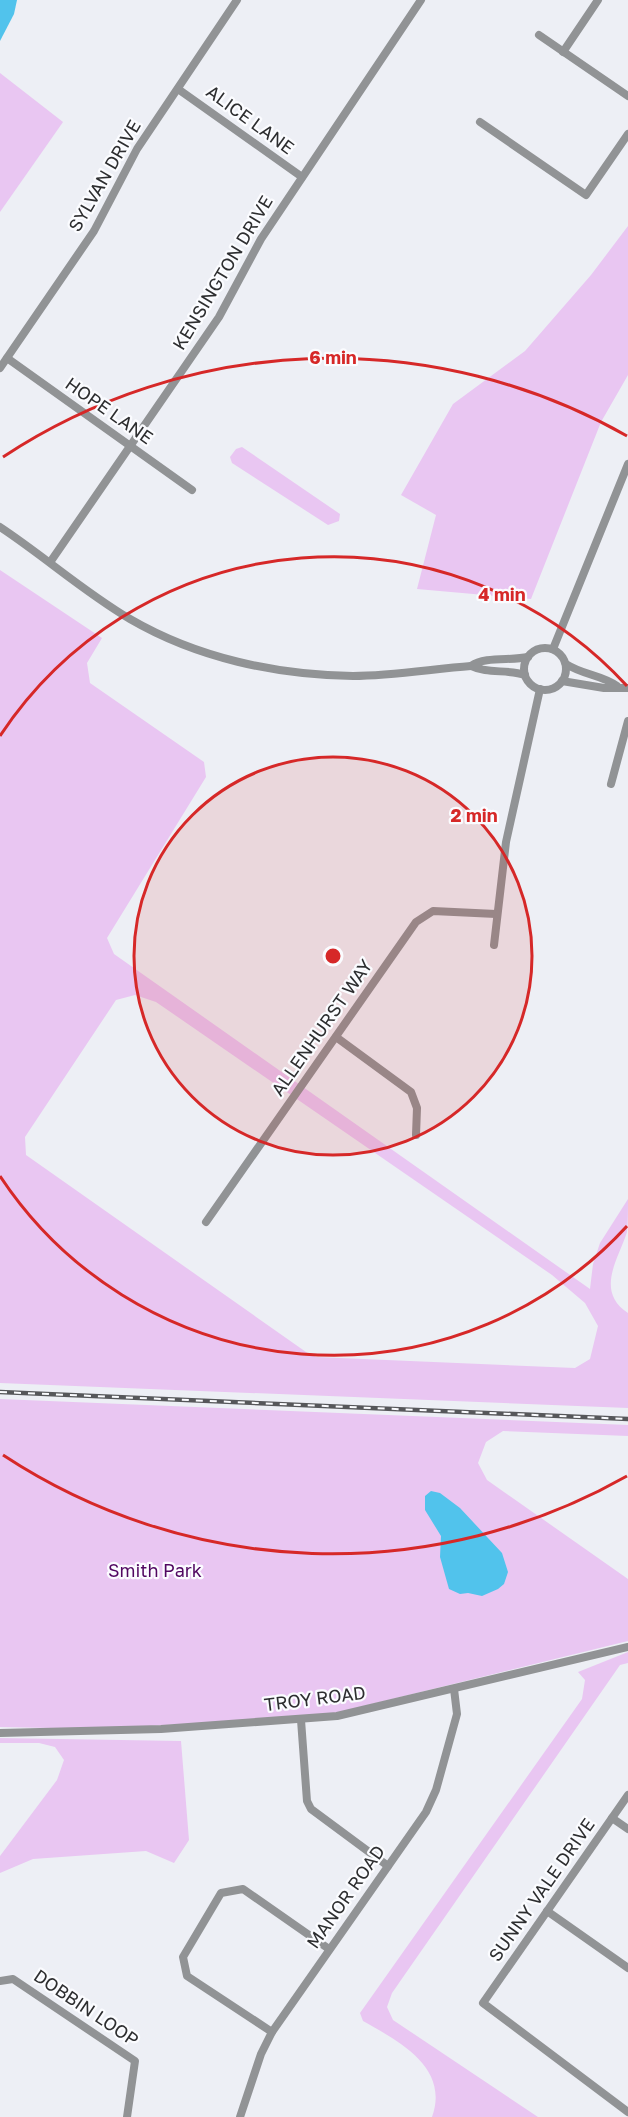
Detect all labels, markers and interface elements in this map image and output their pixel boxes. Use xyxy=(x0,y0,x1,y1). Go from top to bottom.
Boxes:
street label: ALICE LANE xyxy=(202,80,299,158)
street label: SYLVAN DRIVE xyxy=(63,116,145,235)
street label: KENSINGTON DRIVE xyxy=(167,191,277,354)
text: 6 min xyxy=(309,346,357,368)
street label: HOPE LANE xyxy=(62,372,158,448)
text: 4 min xyxy=(478,583,526,605)
text: 2 min xyxy=(450,804,498,826)
centre of rings xyxy=(323,946,343,966)
street label: ALLENHURST WAY xyxy=(266,955,377,1100)
park label: Smith Park xyxy=(108,1559,202,1581)
street label: TROY ROAD xyxy=(263,1681,367,1715)
street label: SUNNY VALE DRIVE xyxy=(483,1814,599,1965)
street label: MANOR ROAD xyxy=(301,1841,389,1952)
street label: DOBBIN LOOP xyxy=(30,1964,143,2050)

